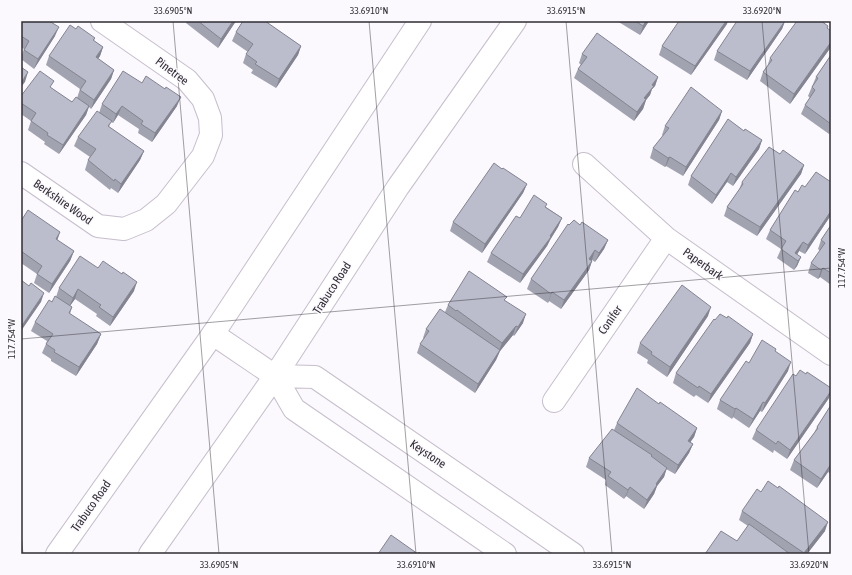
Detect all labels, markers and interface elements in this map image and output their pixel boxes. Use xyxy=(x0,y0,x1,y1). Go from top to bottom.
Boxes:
text: 33.6905°N xyxy=(154,5,192,16)
text: 33.6910°N xyxy=(350,5,388,16)
text: 33.6915°N xyxy=(547,5,585,16)
text: 33.6920°N xyxy=(743,5,781,16)
street label: Pinetree xyxy=(153,54,191,88)
street label: Berkshire Wood xyxy=(31,177,95,227)
street label: Paperbark xyxy=(680,245,726,283)
text: 117.754°W xyxy=(836,247,847,288)
street label: Trabuco Road xyxy=(310,259,354,317)
street label: Conifer xyxy=(595,303,625,337)
text: 117.754°W xyxy=(6,318,17,359)
street label: Keystone xyxy=(407,437,449,471)
street label: Trabuco Road xyxy=(68,478,114,534)
text: 33.6905°N xyxy=(200,559,238,570)
text: 33.6910°N xyxy=(397,559,435,570)
text: 33.6915°N xyxy=(593,559,631,570)
text: 33.6920°N xyxy=(790,559,828,570)

